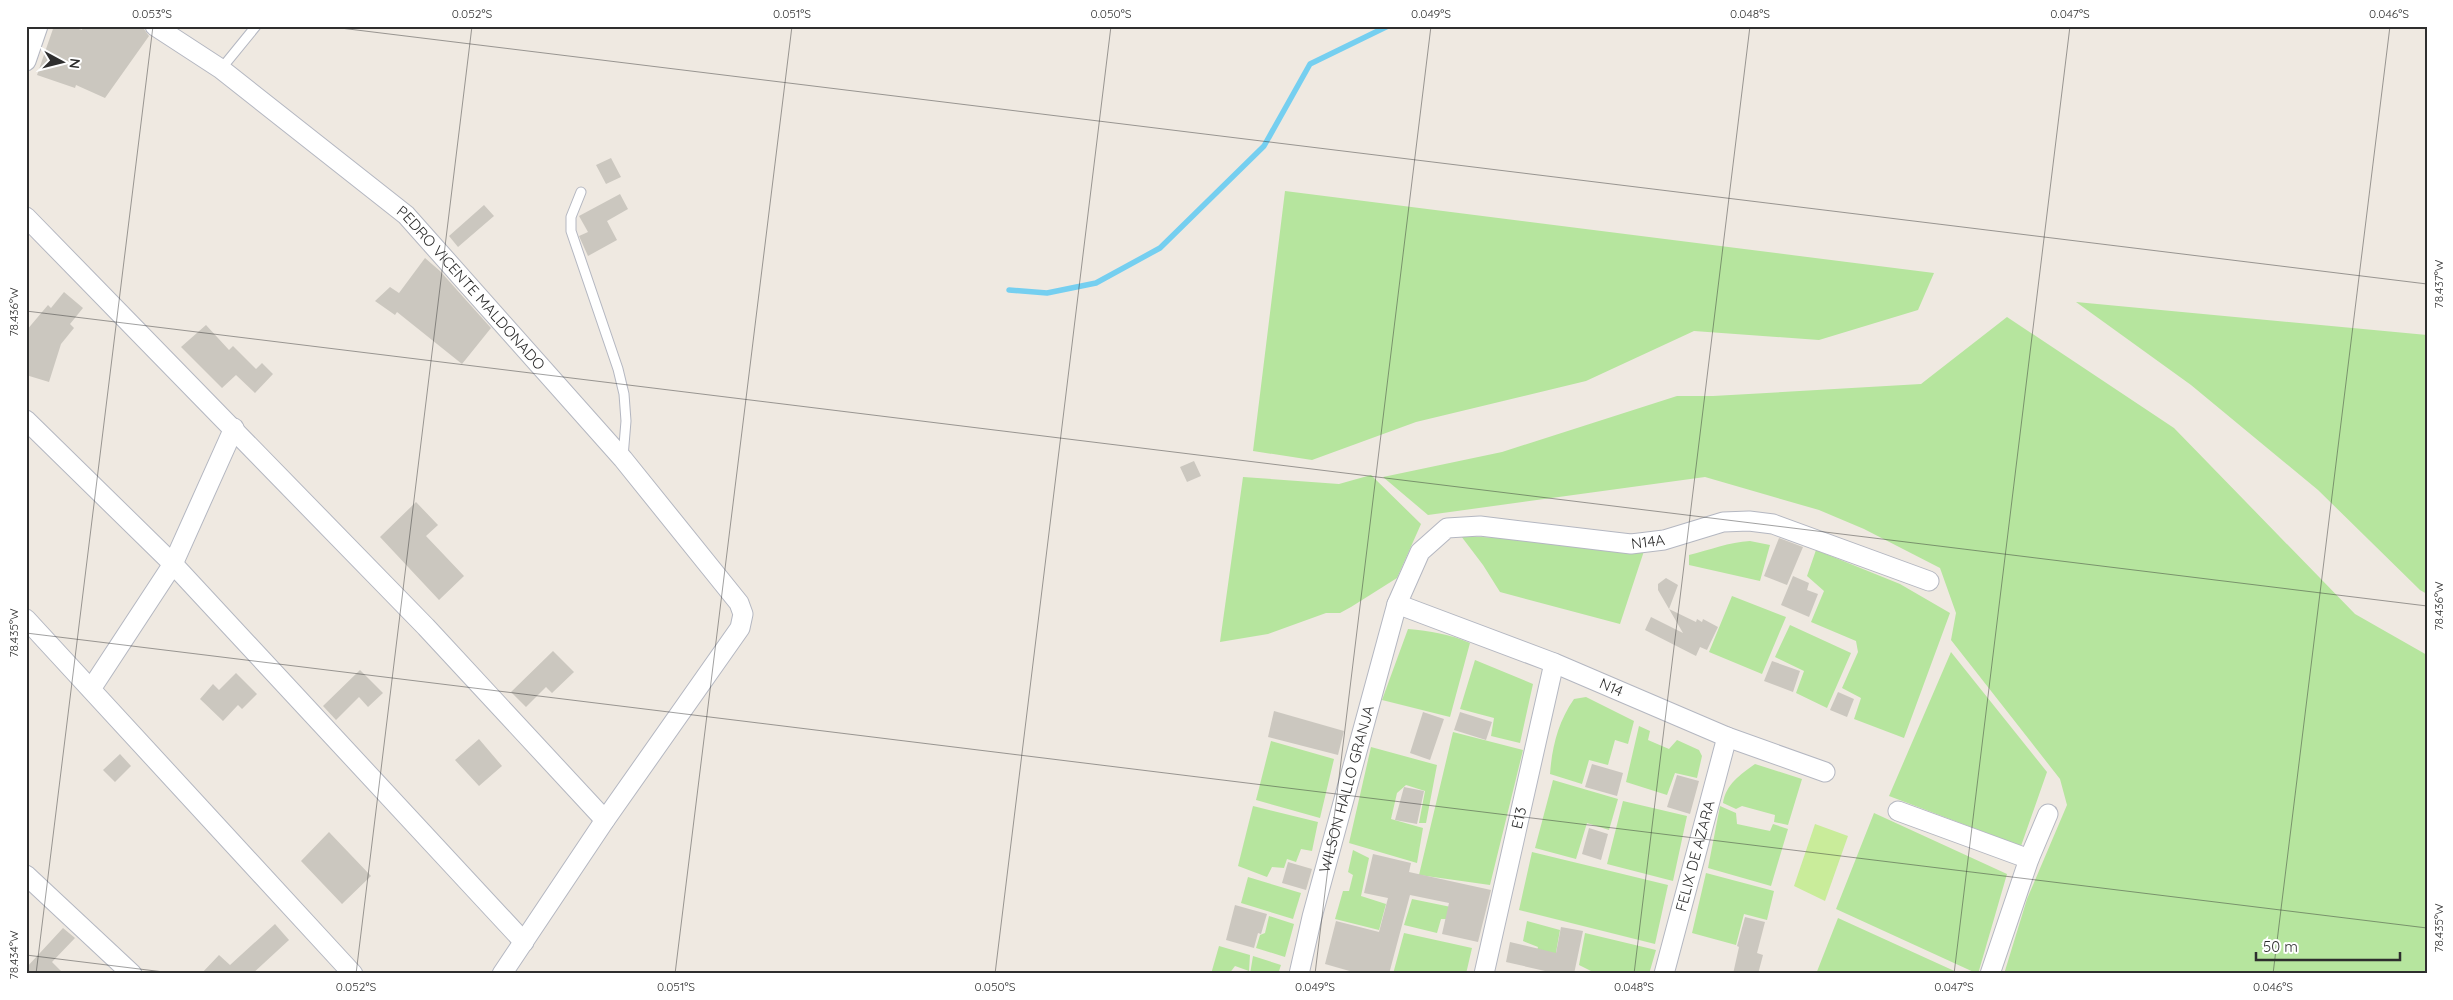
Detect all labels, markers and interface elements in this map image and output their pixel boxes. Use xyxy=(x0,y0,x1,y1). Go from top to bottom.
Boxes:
text: 0.053°S xyxy=(132,6,172,21)
text: 0.052°S xyxy=(452,6,492,21)
text: 0.051°S xyxy=(773,6,811,21)
text: 0.050°S xyxy=(1091,6,1132,21)
text: 0.049°S xyxy=(1411,6,1451,21)
text: 0.048°S xyxy=(1730,6,1770,21)
text: 0.047°S xyxy=(2050,6,2090,21)
text: 0.046°S xyxy=(2369,6,2409,21)
north arrow xyxy=(38,38,88,88)
text: N xyxy=(65,57,84,70)
street label: PEDRO VICENTE MALDONADO xyxy=(393,201,549,374)
text: 78.437°W xyxy=(2431,259,2446,308)
text: 78.436°W xyxy=(6,287,21,337)
street label: N14A xyxy=(1630,530,1666,553)
text: 78.436°W xyxy=(2431,581,2446,631)
text: 78.435°W xyxy=(6,608,21,658)
street label: N14 xyxy=(1597,674,1626,701)
street label: WILSON HALLO GRANJA xyxy=(1314,703,1378,875)
street label: FELIX DE AZARA xyxy=(1671,798,1719,914)
street label: E13 xyxy=(1507,805,1530,831)
text: 78.435°W xyxy=(2431,903,2446,953)
text: 78.434°W xyxy=(6,930,21,979)
scale bar xyxy=(2256,930,2399,962)
text: 50 m xyxy=(2263,937,2298,956)
text: 0.052°S xyxy=(336,979,376,994)
text: 0.051°S xyxy=(657,979,695,994)
text: 0.050°S xyxy=(975,979,1016,994)
text: 0.049°S xyxy=(1295,979,1335,994)
text: 0.048°S xyxy=(1614,979,1654,994)
text: 0.047°S xyxy=(1934,979,1974,994)
text: 0.046°S xyxy=(2253,979,2293,994)

